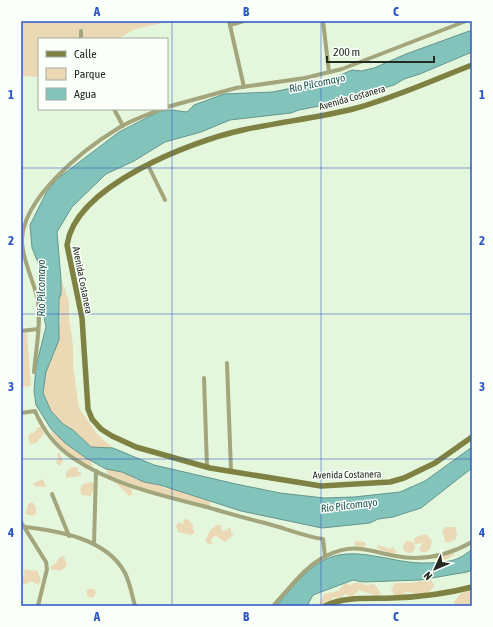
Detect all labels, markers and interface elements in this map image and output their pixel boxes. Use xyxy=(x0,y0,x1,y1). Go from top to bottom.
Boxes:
text: A xyxy=(93,4,101,19)
text: B xyxy=(243,4,250,19)
text: C xyxy=(393,4,399,19)
legend xyxy=(38,38,168,110)
scale bar xyxy=(327,38,434,64)
text: 200 m xyxy=(333,45,360,59)
text: Calle xyxy=(74,47,97,61)
text: Parque xyxy=(74,67,106,81)
water label: Río Pilcomayo xyxy=(288,71,346,95)
street label: Avenida Costanera xyxy=(318,83,387,112)
text: 1 xyxy=(8,87,14,102)
text: Agua xyxy=(74,87,96,101)
text: 1 xyxy=(479,87,485,102)
text: 2 xyxy=(8,233,14,248)
text: 2 xyxy=(479,233,485,248)
street label: Avenida Costanera xyxy=(71,245,95,315)
water label: Río Pilcomayo xyxy=(35,259,47,317)
text: 3 xyxy=(8,379,14,394)
text: 3 xyxy=(479,379,485,394)
street label: Avenida Costanera xyxy=(313,468,382,481)
water label: Río Pilcomayo xyxy=(320,496,378,514)
text: 4 xyxy=(7,525,14,540)
text: 4 xyxy=(478,525,485,540)
north arrow xyxy=(415,549,455,589)
text: N xyxy=(421,569,434,582)
text: A xyxy=(93,609,101,624)
text: B xyxy=(243,609,250,624)
text: C xyxy=(393,609,399,624)

